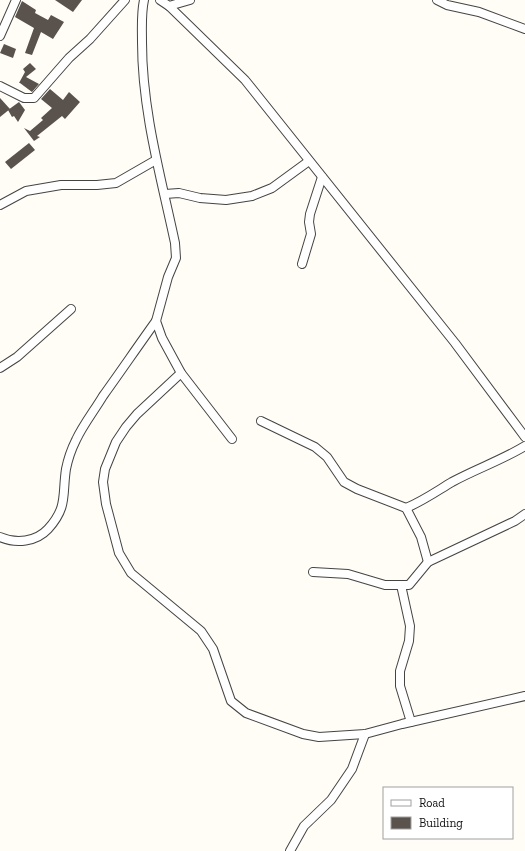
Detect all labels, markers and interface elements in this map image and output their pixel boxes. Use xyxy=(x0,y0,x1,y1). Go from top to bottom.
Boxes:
legend xyxy=(383,787,513,839)
text: Road xyxy=(419,796,445,810)
text: Building xyxy=(419,816,463,830)

